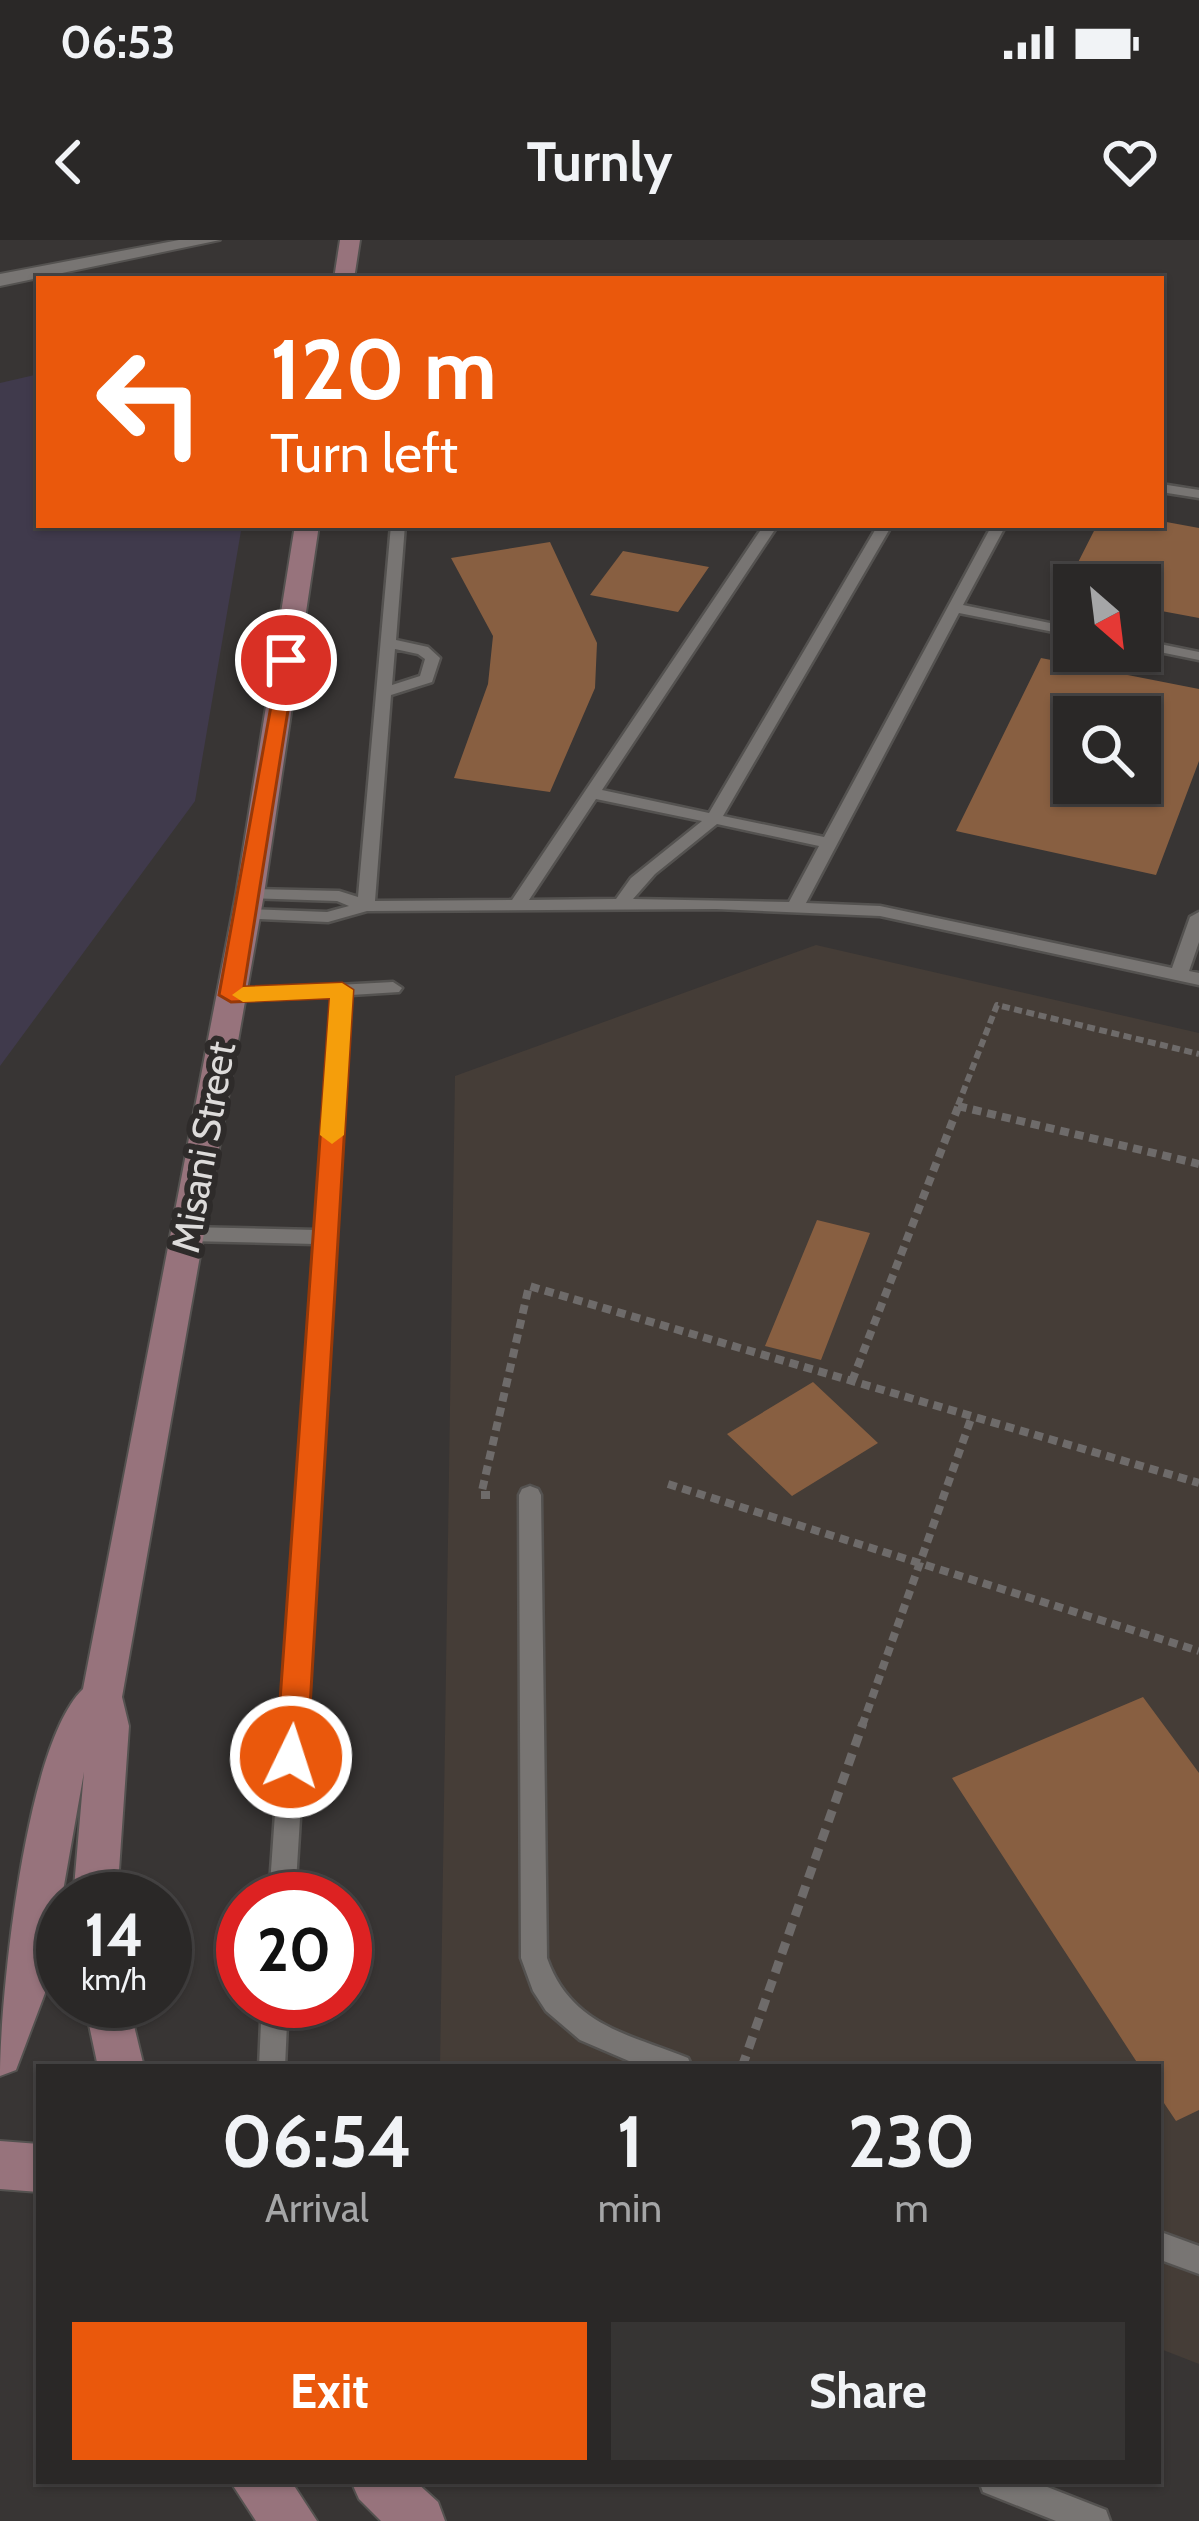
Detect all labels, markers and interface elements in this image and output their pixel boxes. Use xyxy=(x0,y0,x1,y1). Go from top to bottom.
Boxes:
text: 06:53 xyxy=(60,15,175,69)
icon: back xyxy=(36,129,102,195)
text: Turnly xyxy=(527,129,672,195)
icon: heart xyxy=(1097,129,1163,195)
text: 120 m xyxy=(270,318,497,420)
icon: left xyxy=(72,324,228,480)
text: Turn left xyxy=(270,420,458,486)
north arrow xyxy=(1053,564,1161,672)
map controls xyxy=(1053,564,1161,804)
pin xyxy=(235,609,337,711)
icon: arrive xyxy=(253,627,319,693)
button: search xyxy=(1053,696,1161,804)
street label: Misani Street xyxy=(161,1038,245,1256)
position arrow xyxy=(228,1694,354,1820)
speed limit sign: 20 xyxy=(216,1872,372,2028)
text: 14 xyxy=(84,1898,144,1971)
text: km/h xyxy=(81,1961,147,1998)
text: 06:54 xyxy=(222,2098,412,2185)
text: 1 xyxy=(617,2098,643,2185)
text: 230 xyxy=(848,2098,975,2185)
text: Arrival xyxy=(265,2184,369,2232)
text: min xyxy=(598,2184,662,2232)
text: m xyxy=(894,2184,929,2232)
button: Exit xyxy=(72,2322,587,2460)
button: Share xyxy=(611,2322,1125,2460)

